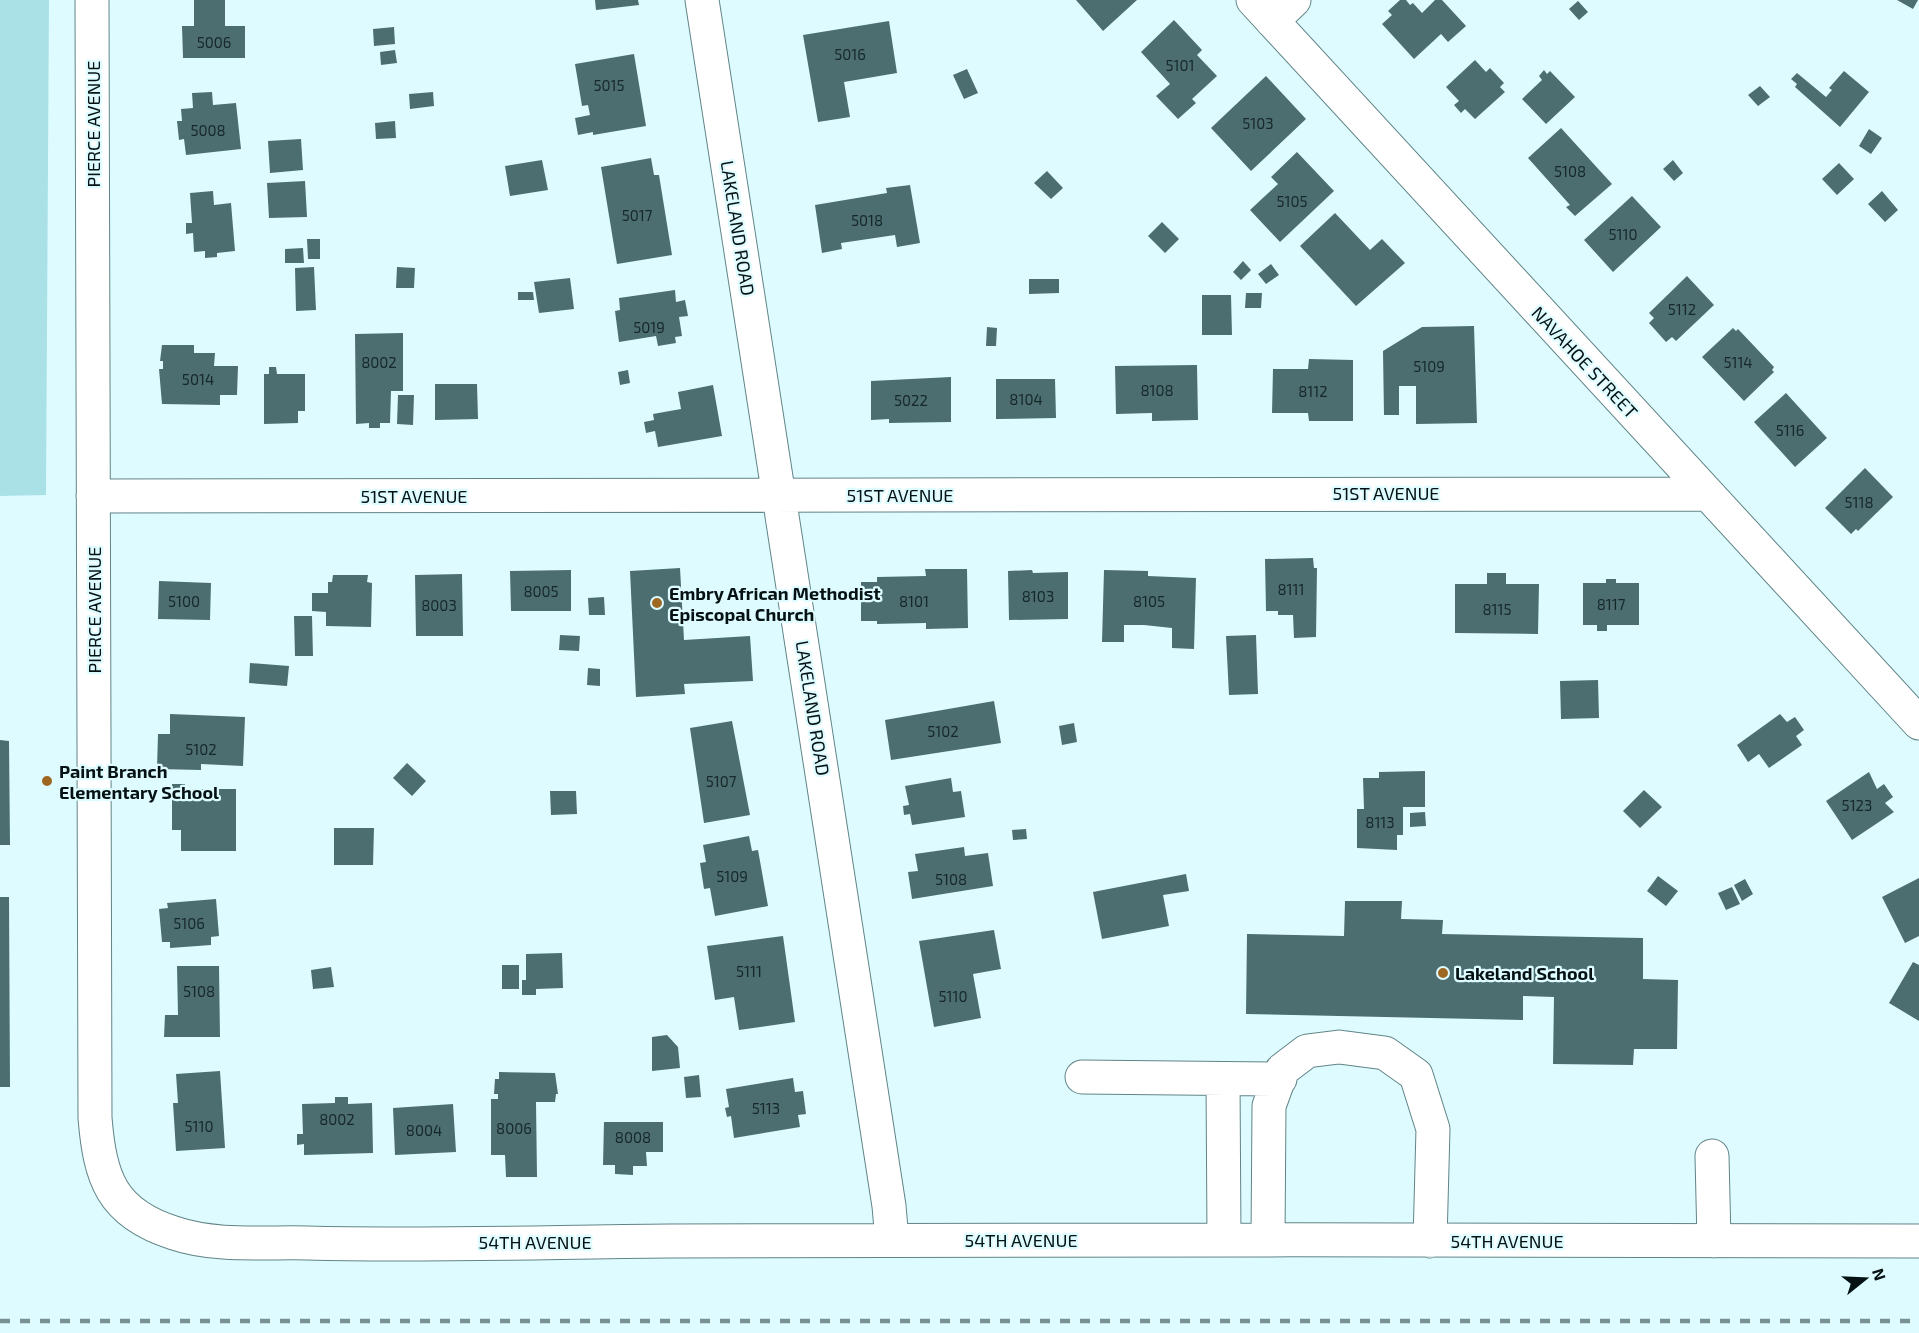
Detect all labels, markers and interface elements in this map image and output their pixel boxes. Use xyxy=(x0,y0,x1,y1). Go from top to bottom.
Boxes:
house number: 5006 xyxy=(197,33,231,51)
house number: 5016 xyxy=(834,45,866,63)
house number: 5101 xyxy=(1165,56,1195,74)
street label: PIERCE AVENUE xyxy=(82,61,104,187)
house number: 5015 xyxy=(593,76,625,94)
house number: 5103 xyxy=(1242,114,1274,132)
house number: 5008 xyxy=(190,121,226,139)
street label: LAKELAND ROAD xyxy=(716,159,760,297)
house number: 5108 xyxy=(1554,162,1586,180)
house number: 5105 xyxy=(1276,192,1308,210)
house number: 5017 xyxy=(622,206,653,224)
house number: 5018 xyxy=(851,211,883,229)
house number: 5110 xyxy=(1608,225,1638,243)
house number: 5112 xyxy=(1668,300,1696,318)
street label: NAVAHOE STREET xyxy=(1527,301,1643,423)
house number: 5019 xyxy=(633,318,665,336)
house number: 8002 xyxy=(361,353,397,371)
house number: 5114 xyxy=(1723,353,1753,371)
house number: 5109 xyxy=(1413,357,1445,375)
house number: 5014 xyxy=(182,370,214,388)
house number: 8108 xyxy=(1140,381,1174,399)
house number: 8112 xyxy=(1298,382,1328,400)
house number: 8104 xyxy=(1009,390,1043,408)
house number: 5022 xyxy=(894,391,928,409)
house number: 5116 xyxy=(1776,421,1804,439)
street label: 51ST AVENUE xyxy=(1333,482,1439,504)
street label: 51ST AVENUE xyxy=(847,484,953,506)
street label: 51ST AVENUE xyxy=(361,485,467,507)
house number: 5118 xyxy=(1844,493,1874,511)
street label: PIERCE AVENUE xyxy=(83,547,105,673)
house number: 8111 xyxy=(1277,580,1305,598)
house number: 8005 xyxy=(523,582,559,600)
place label: Embry African Methodist Episcopal Church xyxy=(669,582,881,625)
house number: 8103 xyxy=(1022,587,1054,605)
house number: 5100 xyxy=(168,592,200,610)
house number: 8101 xyxy=(899,592,929,610)
house number: 8105 xyxy=(1133,592,1165,610)
house number: 8117 xyxy=(1597,595,1626,613)
house number: 8003 xyxy=(421,596,457,614)
marker: Embry African Methodist Episcopal Church xyxy=(650,596,664,610)
house number: 8115 xyxy=(1482,600,1512,618)
street label: LAKELAND ROAD xyxy=(791,639,835,777)
house number: 5102 xyxy=(927,722,959,740)
house number: 5102 xyxy=(185,740,217,758)
place label: Paint Branch Elementary School xyxy=(59,760,219,803)
house number: 5107 xyxy=(706,772,737,790)
marker: Paint Branch Elementary School xyxy=(40,774,54,788)
house number: 5123 xyxy=(1842,796,1872,814)
house number: 8113 xyxy=(1365,813,1395,831)
house number: 5109 xyxy=(716,867,748,885)
house number: 5108 xyxy=(935,870,967,888)
house number: 5106 xyxy=(173,914,205,932)
house number: 5111 xyxy=(736,962,762,980)
place label: Lakeland School xyxy=(1455,962,1594,984)
marker: Lakeland School xyxy=(1436,966,1450,980)
house number: 5108 xyxy=(183,982,215,1000)
house number: 5110 xyxy=(938,987,968,1005)
house number: 5113 xyxy=(752,1099,780,1117)
house number: 8002 xyxy=(319,1110,355,1128)
house number: 5110 xyxy=(184,1117,214,1135)
house number: 8006 xyxy=(496,1119,532,1137)
house number: 8004 xyxy=(406,1121,442,1139)
house number: 8008 xyxy=(615,1128,651,1146)
street label: 54TH AVENUE xyxy=(965,1229,1077,1251)
street label: 54TH AVENUE xyxy=(1451,1230,1563,1252)
street label: 54TH AVENUE xyxy=(479,1231,591,1253)
north arrow xyxy=(1835,1249,1895,1309)
text: N xyxy=(1869,1266,1891,1283)

